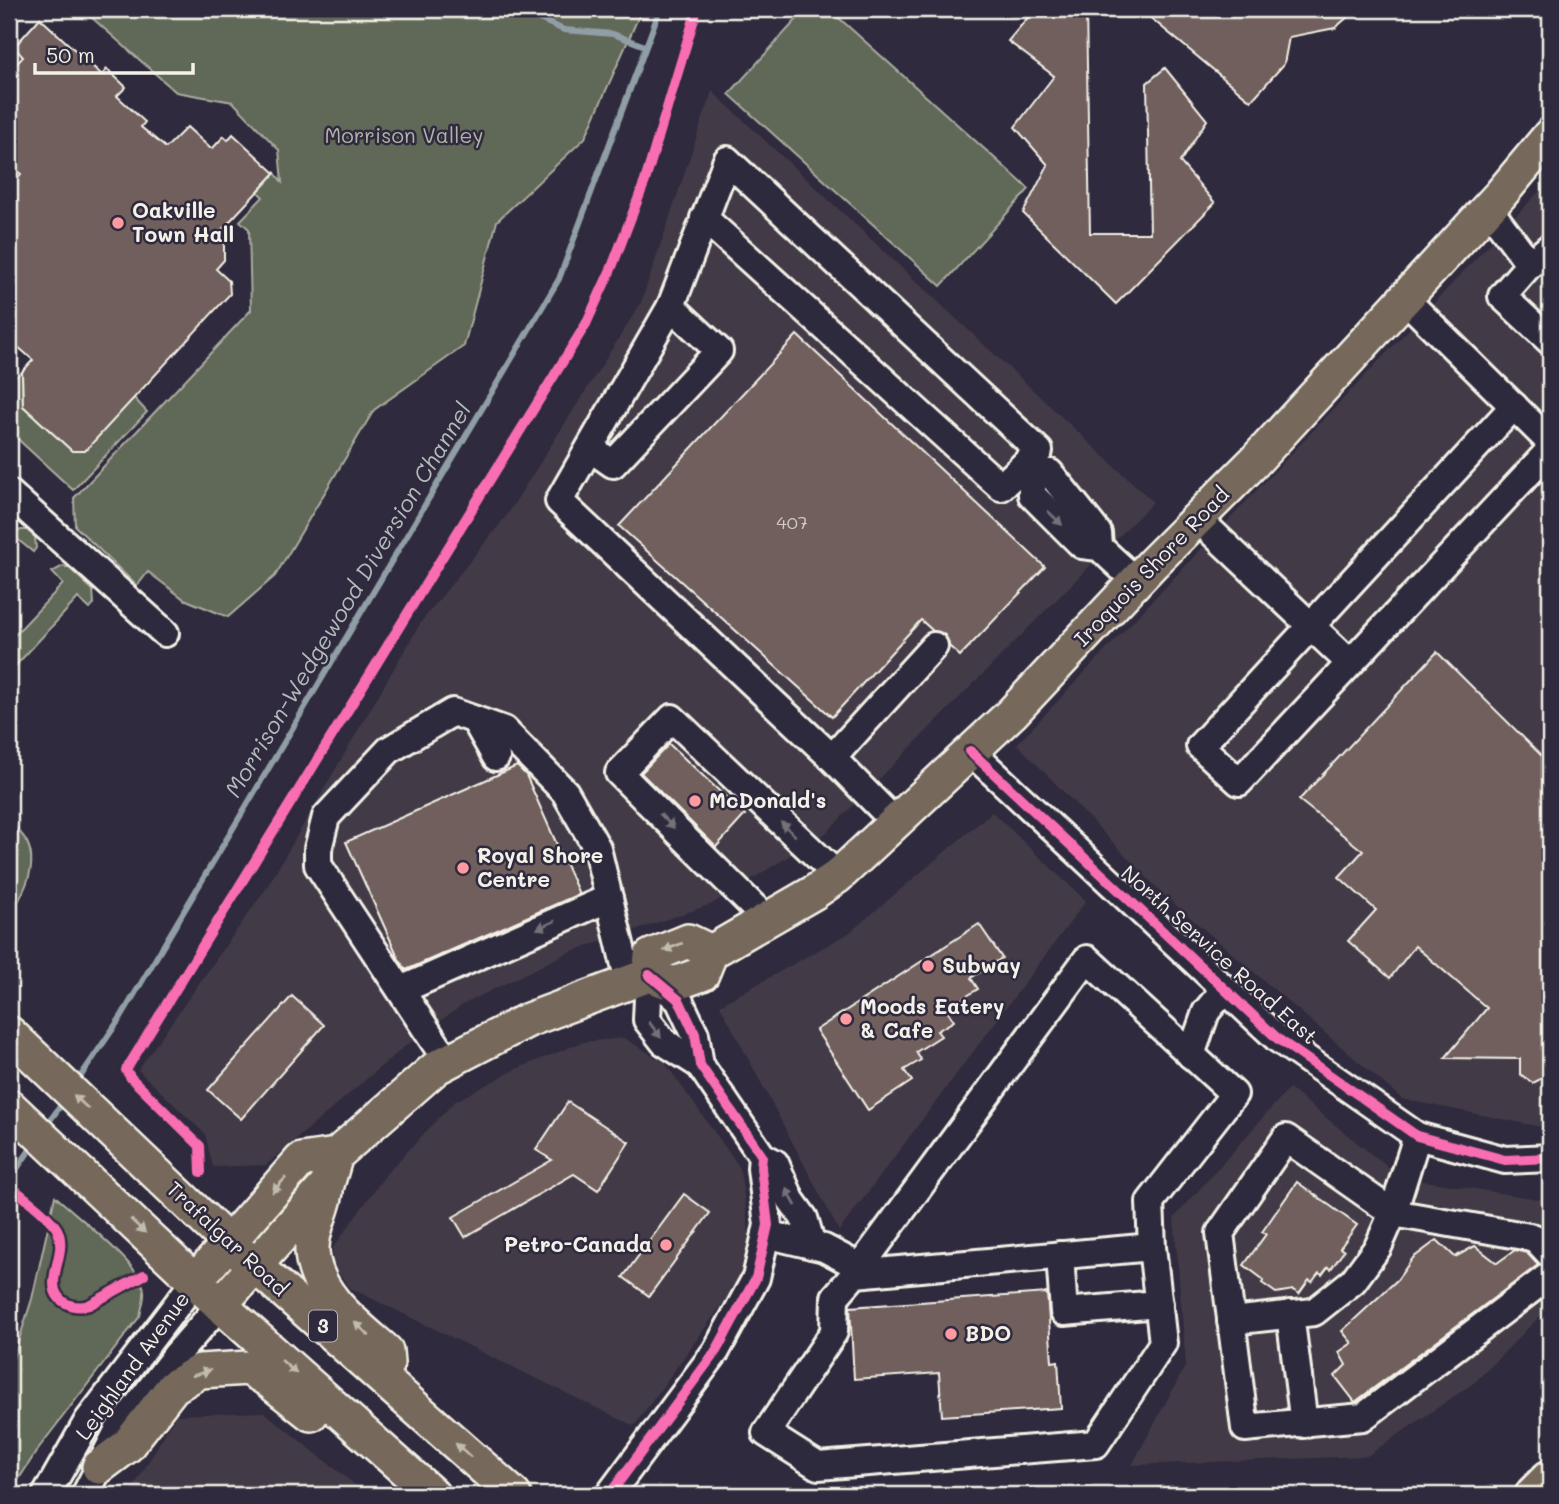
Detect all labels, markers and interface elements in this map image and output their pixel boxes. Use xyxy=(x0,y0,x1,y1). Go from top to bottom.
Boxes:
scale bar xyxy=(35,32,192,76)
text: 50 m xyxy=(46,41,95,68)
park label: Morrison Valley xyxy=(325,121,483,148)
place label: Oakville Town Hall xyxy=(132,196,234,247)
marker: Oakville Town Hall xyxy=(110,215,126,231)
water label: Morrison-Wedgewood Diversion Channel xyxy=(217,397,477,802)
street label: Iroquois Shore Road xyxy=(1068,480,1234,651)
house number: 407 xyxy=(776,510,808,534)
one-way arrow xyxy=(1047,510,1064,527)
place label: McDonald's xyxy=(709,786,826,813)
marker: McDonald's xyxy=(687,793,703,809)
one-way arrow xyxy=(658,813,675,829)
one-way arrow xyxy=(780,821,797,837)
place label: Royal Shore Centre xyxy=(477,841,603,892)
street label: North Service Road East xyxy=(1116,859,1324,1049)
marker: Royal Shore Centre xyxy=(455,860,471,876)
one-way arrow xyxy=(535,920,556,931)
one-way arrow xyxy=(662,942,683,953)
place label: Subway xyxy=(942,951,1021,979)
marker: Subway xyxy=(920,958,936,974)
place label: Moods Eatery & Cafe xyxy=(860,992,1004,1043)
marker: Moods Eatery & Cafe xyxy=(838,1011,854,1027)
one-way arrow xyxy=(648,1021,662,1039)
one-way arrow xyxy=(73,1094,90,1110)
street label: Trafalgar Road xyxy=(162,1175,295,1301)
one-way arrow xyxy=(271,1176,287,1194)
one-way arrow xyxy=(785,1188,797,1207)
one-way arrow xyxy=(129,1218,146,1234)
place label: Petro-Canada xyxy=(504,1230,652,1257)
marker: Petro-Canada xyxy=(658,1237,674,1253)
street label: Leighland Avenue xyxy=(69,1286,195,1445)
road number: 3 xyxy=(309,1310,337,1342)
place label: BDO xyxy=(965,1319,1011,1346)
one-way arrow xyxy=(353,1322,370,1338)
marker: BDO xyxy=(943,1326,959,1342)
one-way arrow xyxy=(280,1358,297,1374)
one-way arrow xyxy=(191,1367,212,1378)
one-way arrow xyxy=(454,1442,472,1458)

